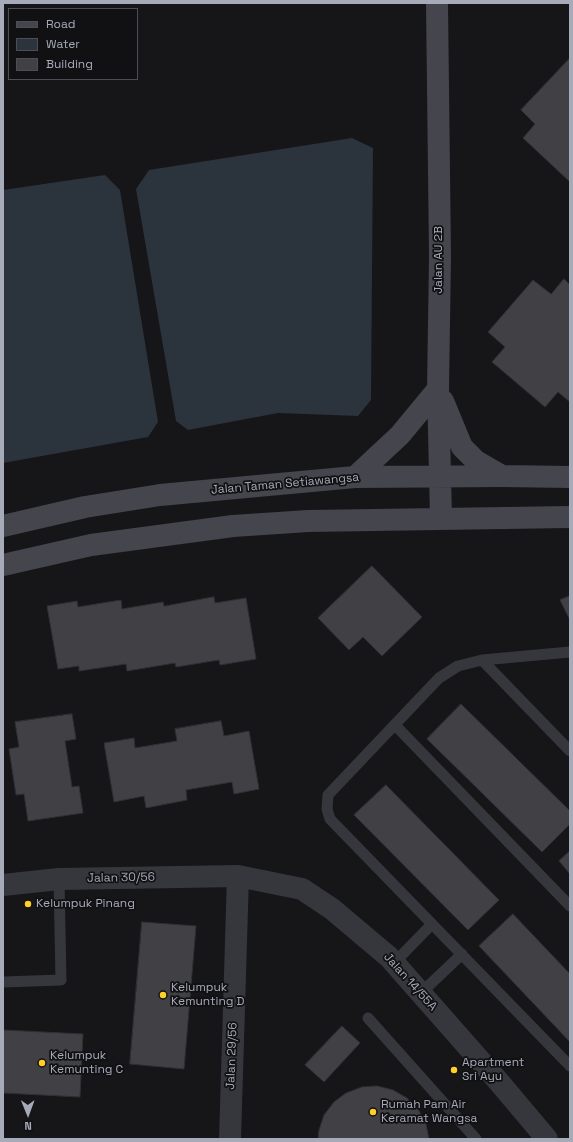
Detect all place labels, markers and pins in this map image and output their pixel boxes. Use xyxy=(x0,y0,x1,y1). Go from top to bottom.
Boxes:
place label: Kelumpuk Pinang xyxy=(36,897,135,911)
marker: Kelumpuk Pinang xyxy=(23,899,33,909)
place label: Kelumpuk Kemunting D xyxy=(171,981,244,1009)
marker: Kelumpuk Kemunting D xyxy=(158,990,168,1000)
place label: Kelumpuk Kemunting C xyxy=(50,1049,123,1077)
place label: Apartment Sri Ayu xyxy=(462,1056,524,1084)
marker: Kelumpuk Kemunting C xyxy=(37,1058,47,1068)
marker: Apartment Sri Ayu xyxy=(449,1065,459,1075)
place label: Rumah Pam Air Keramat Wangsa xyxy=(381,1098,477,1126)
marker: Rumah Pam Air Keramat Wangsa xyxy=(368,1107,378,1117)

